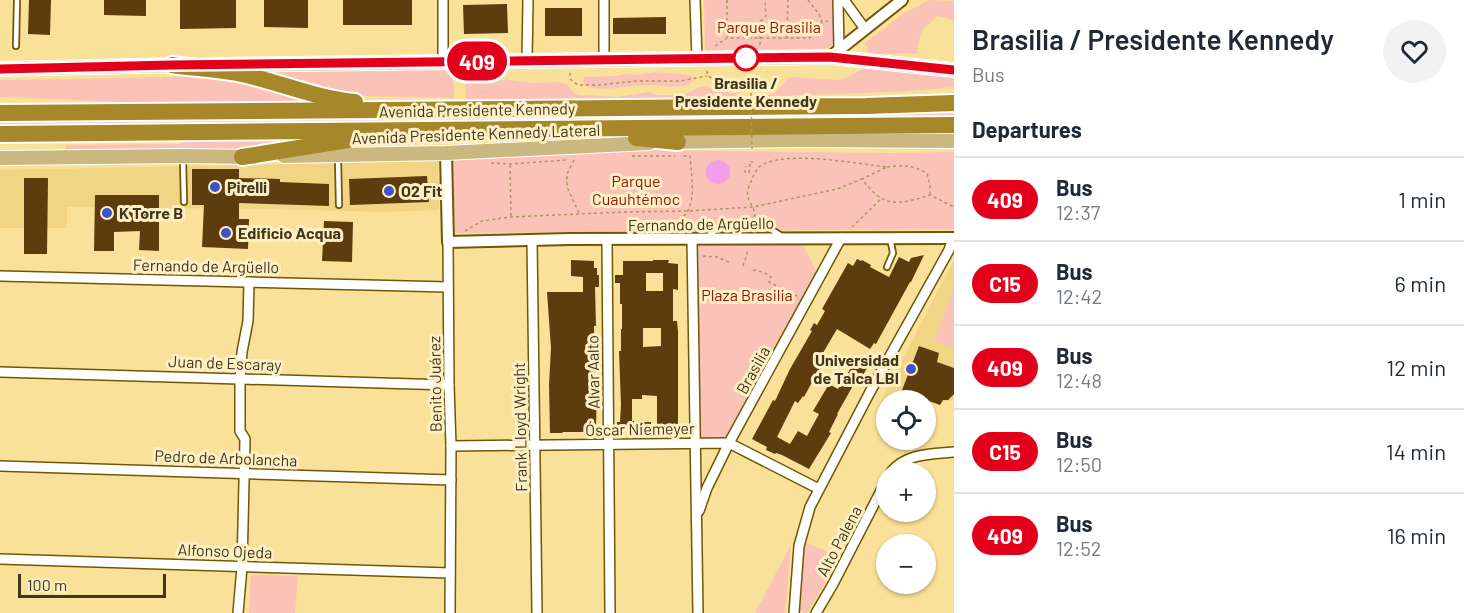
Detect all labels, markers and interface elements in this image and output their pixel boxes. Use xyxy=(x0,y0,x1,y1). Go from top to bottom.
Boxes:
park label: Parque Brasilia xyxy=(717,17,821,36)
button: heart xyxy=(1383,20,1446,83)
text: Brasilia / Presidente Kennedy xyxy=(972,22,1334,56)
line badge: 409 xyxy=(442,42,512,80)
marker: Brasilia / Presidente Kennedy xyxy=(733,45,759,71)
text: 409 xyxy=(459,49,495,74)
text: Bus xyxy=(972,62,1005,86)
place label: Brasilia / Presidente Kennedy xyxy=(675,73,817,110)
street label: Avenida Presidente Kennedy xyxy=(379,98,576,121)
text: Departures xyxy=(972,116,1082,142)
street label: Avenida Presidente Kennedy Lateral xyxy=(351,120,600,147)
park label: Parque Cuauhtémoc xyxy=(592,171,680,208)
text: Bus xyxy=(1056,174,1093,200)
place label: Pirelli xyxy=(227,177,267,196)
marker: Pirelli xyxy=(208,180,222,194)
place label: O2 Fit xyxy=(401,181,442,200)
marker: O2 Fit xyxy=(382,184,396,198)
text: 1 min xyxy=(1398,186,1446,212)
text: 409 xyxy=(987,187,1023,212)
text: 12:37 xyxy=(1056,200,1100,224)
place label: K Torre B xyxy=(119,203,183,222)
marker: K Torre B xyxy=(100,206,114,220)
street label: Fernando de Argüello xyxy=(628,213,774,234)
place label: Edificio Acqua xyxy=(238,223,341,242)
marker: Edificio Acqua xyxy=(219,226,233,240)
street label: Fernando de Argüello xyxy=(133,255,279,276)
text: Bus xyxy=(1056,258,1093,284)
text: 6 min xyxy=(1395,270,1446,296)
text: C15 xyxy=(989,271,1021,296)
text: 12:42 xyxy=(1056,284,1102,308)
park label: Plaza Brasilia xyxy=(701,285,793,304)
street label: Alvar Aalto xyxy=(582,335,603,409)
street label: Benito Juárez xyxy=(424,336,445,432)
text: Bus xyxy=(1056,342,1093,368)
street label: Brasilia xyxy=(732,343,773,397)
place label: Universidad de Talca LBI xyxy=(813,350,899,387)
street label: Juan de Escaray xyxy=(168,351,283,374)
text: 12 min xyxy=(1386,354,1446,380)
text: 409 xyxy=(987,355,1023,380)
street label: Frank Lloyd Wright xyxy=(509,362,530,492)
marker: Universidad de Talca LBI xyxy=(904,362,918,376)
text: 12:48 xyxy=(1056,368,1102,392)
map controls xyxy=(876,390,936,594)
button: locate xyxy=(876,390,936,450)
street label: Óscar Niemeyer xyxy=(585,418,695,439)
text: Bus xyxy=(1056,426,1093,452)
text: 14 min xyxy=(1386,438,1446,464)
text: C15 xyxy=(989,439,1021,464)
street label: Pedro de Arbolancha xyxy=(154,446,298,469)
text: 12:50 xyxy=(1056,452,1102,476)
button: + xyxy=(876,462,936,522)
street label: Alto Palena xyxy=(812,502,865,579)
text: Bus xyxy=(1056,510,1093,536)
text: 16 min xyxy=(1387,522,1446,548)
text: 409 xyxy=(987,523,1023,548)
button: − xyxy=(876,534,936,594)
text: 12:52 xyxy=(1056,536,1102,560)
street label: Alfonso Ojeda xyxy=(177,539,273,562)
scale bar xyxy=(18,571,166,598)
text: 100 m xyxy=(27,575,67,594)

